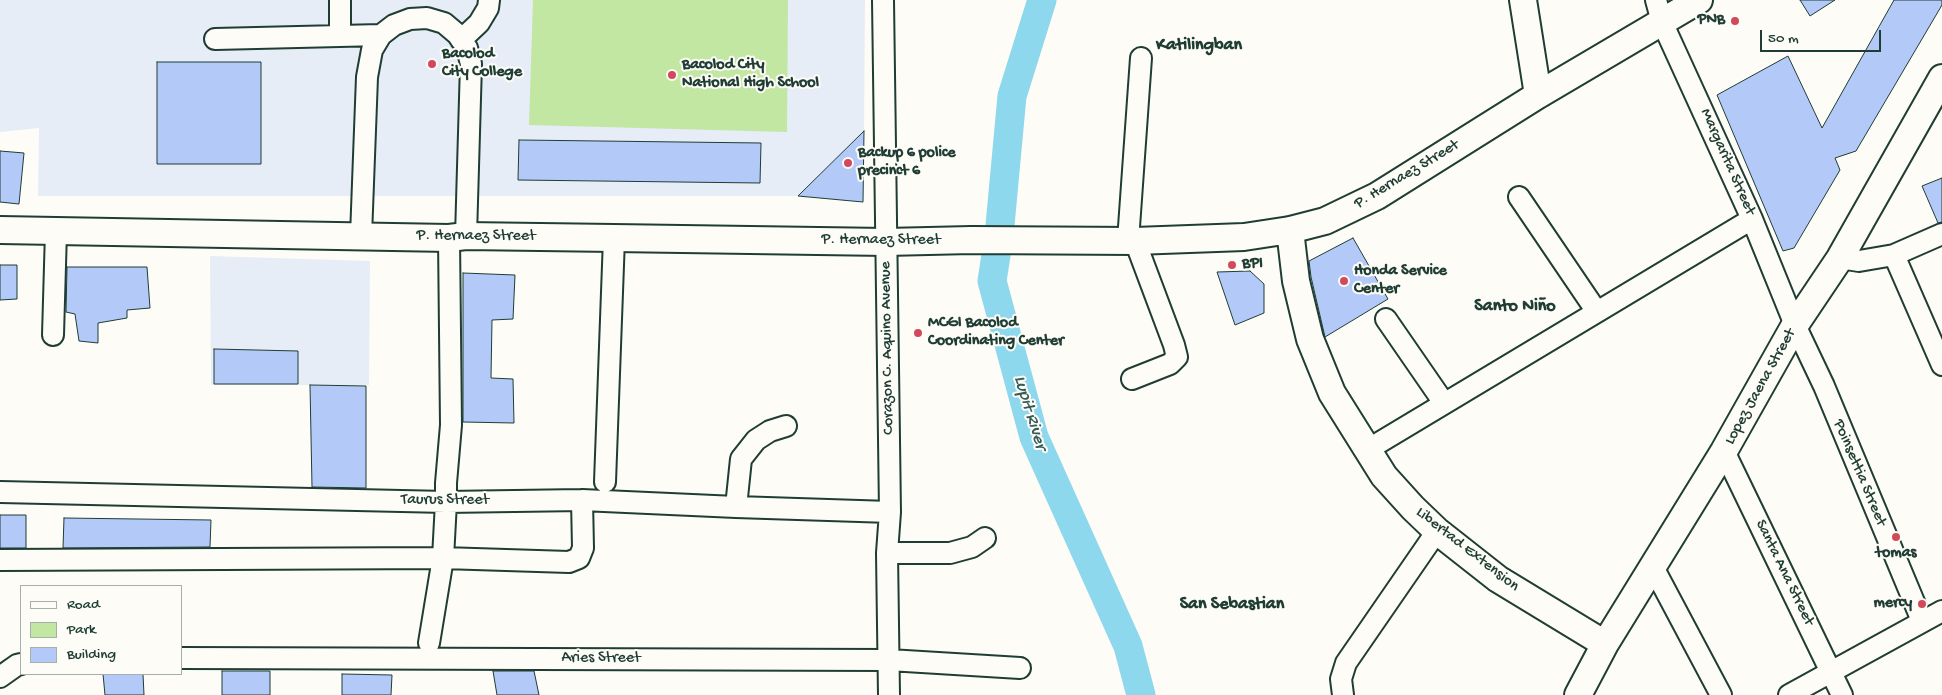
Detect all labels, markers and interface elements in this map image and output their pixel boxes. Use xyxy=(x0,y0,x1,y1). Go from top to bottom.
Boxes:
place label: PNB xyxy=(1698,11,1725,31)
marker: PNB xyxy=(1729,15,1741,27)
scale bar xyxy=(1762,20,1883,52)
text: 50 m xyxy=(1768,30,1799,48)
district label: Katilingban xyxy=(1156,35,1242,57)
place label: Bacolod City College xyxy=(442,45,522,83)
place label: Bacolod City National High School xyxy=(682,56,819,94)
marker: Bacolod City College xyxy=(426,58,438,70)
marker: Bacolod City National High School xyxy=(666,69,678,81)
street label: Margarita Street xyxy=(1695,106,1759,218)
street label: P. Hernaez Street xyxy=(1351,136,1463,214)
place label: Backup 6 police precinct 6 xyxy=(858,144,956,182)
marker: Backup 6 police precinct 6 xyxy=(842,157,854,169)
street label: P. Hernaez Street xyxy=(417,227,535,247)
street label: P. Hernaez Street xyxy=(822,231,940,251)
place label: BPI xyxy=(1242,255,1263,275)
marker: BPI xyxy=(1226,259,1238,271)
street label: Corazon C. Aquino Avenue xyxy=(877,261,899,435)
place label: Honda Service Center xyxy=(1354,262,1447,300)
marker: Honda Service Center xyxy=(1338,275,1350,287)
district label: Santo Niño xyxy=(1474,296,1556,318)
place label: MCGI Bacolod Coordinating Center xyxy=(928,314,1064,352)
street label: Lopez Jaena Street xyxy=(1721,326,1801,448)
marker: MCGI Bacolod Coordinating Center xyxy=(912,327,924,339)
water label: Lupit River xyxy=(1008,373,1050,453)
street label: Poinsettia Street xyxy=(1828,417,1890,529)
street label: Taurus Street xyxy=(401,491,489,511)
street label: Libertad Extension xyxy=(1411,504,1523,596)
street label: Santa Ana Street xyxy=(1750,517,1818,629)
marker: tomas xyxy=(1890,531,1902,543)
place label: tomas xyxy=(1876,544,1916,564)
legend xyxy=(20,585,182,675)
district label: San Sebastian xyxy=(1180,594,1284,616)
place label: mercy xyxy=(1873,594,1912,614)
text: Road xyxy=(67,596,100,614)
marker: mercy xyxy=(1916,598,1928,610)
text: Park xyxy=(67,621,96,639)
text: Building xyxy=(67,646,116,664)
street label: Aries Street xyxy=(561,649,641,669)

